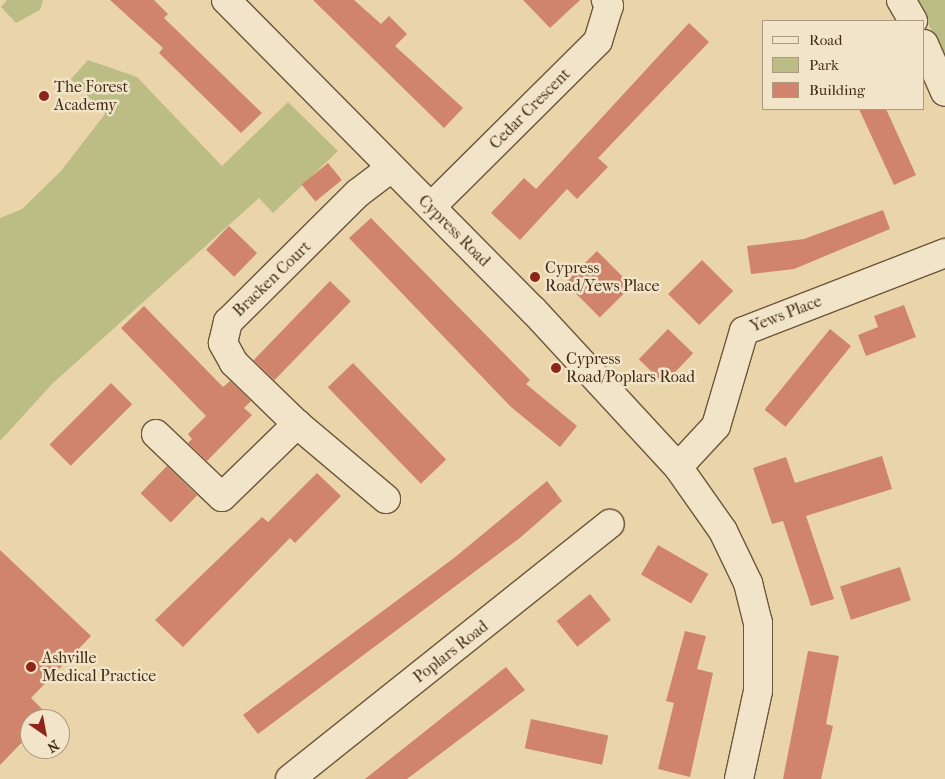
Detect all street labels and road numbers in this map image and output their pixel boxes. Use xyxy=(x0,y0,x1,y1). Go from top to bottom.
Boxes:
street label: Cedar Crescent xyxy=(486,65,574,153)
street label: Cypress Road xyxy=(414,191,494,271)
street label: Bracken Court xyxy=(229,237,315,321)
street label: Yews Place xyxy=(748,292,824,336)
street label: Poplars Road xyxy=(410,617,492,687)

